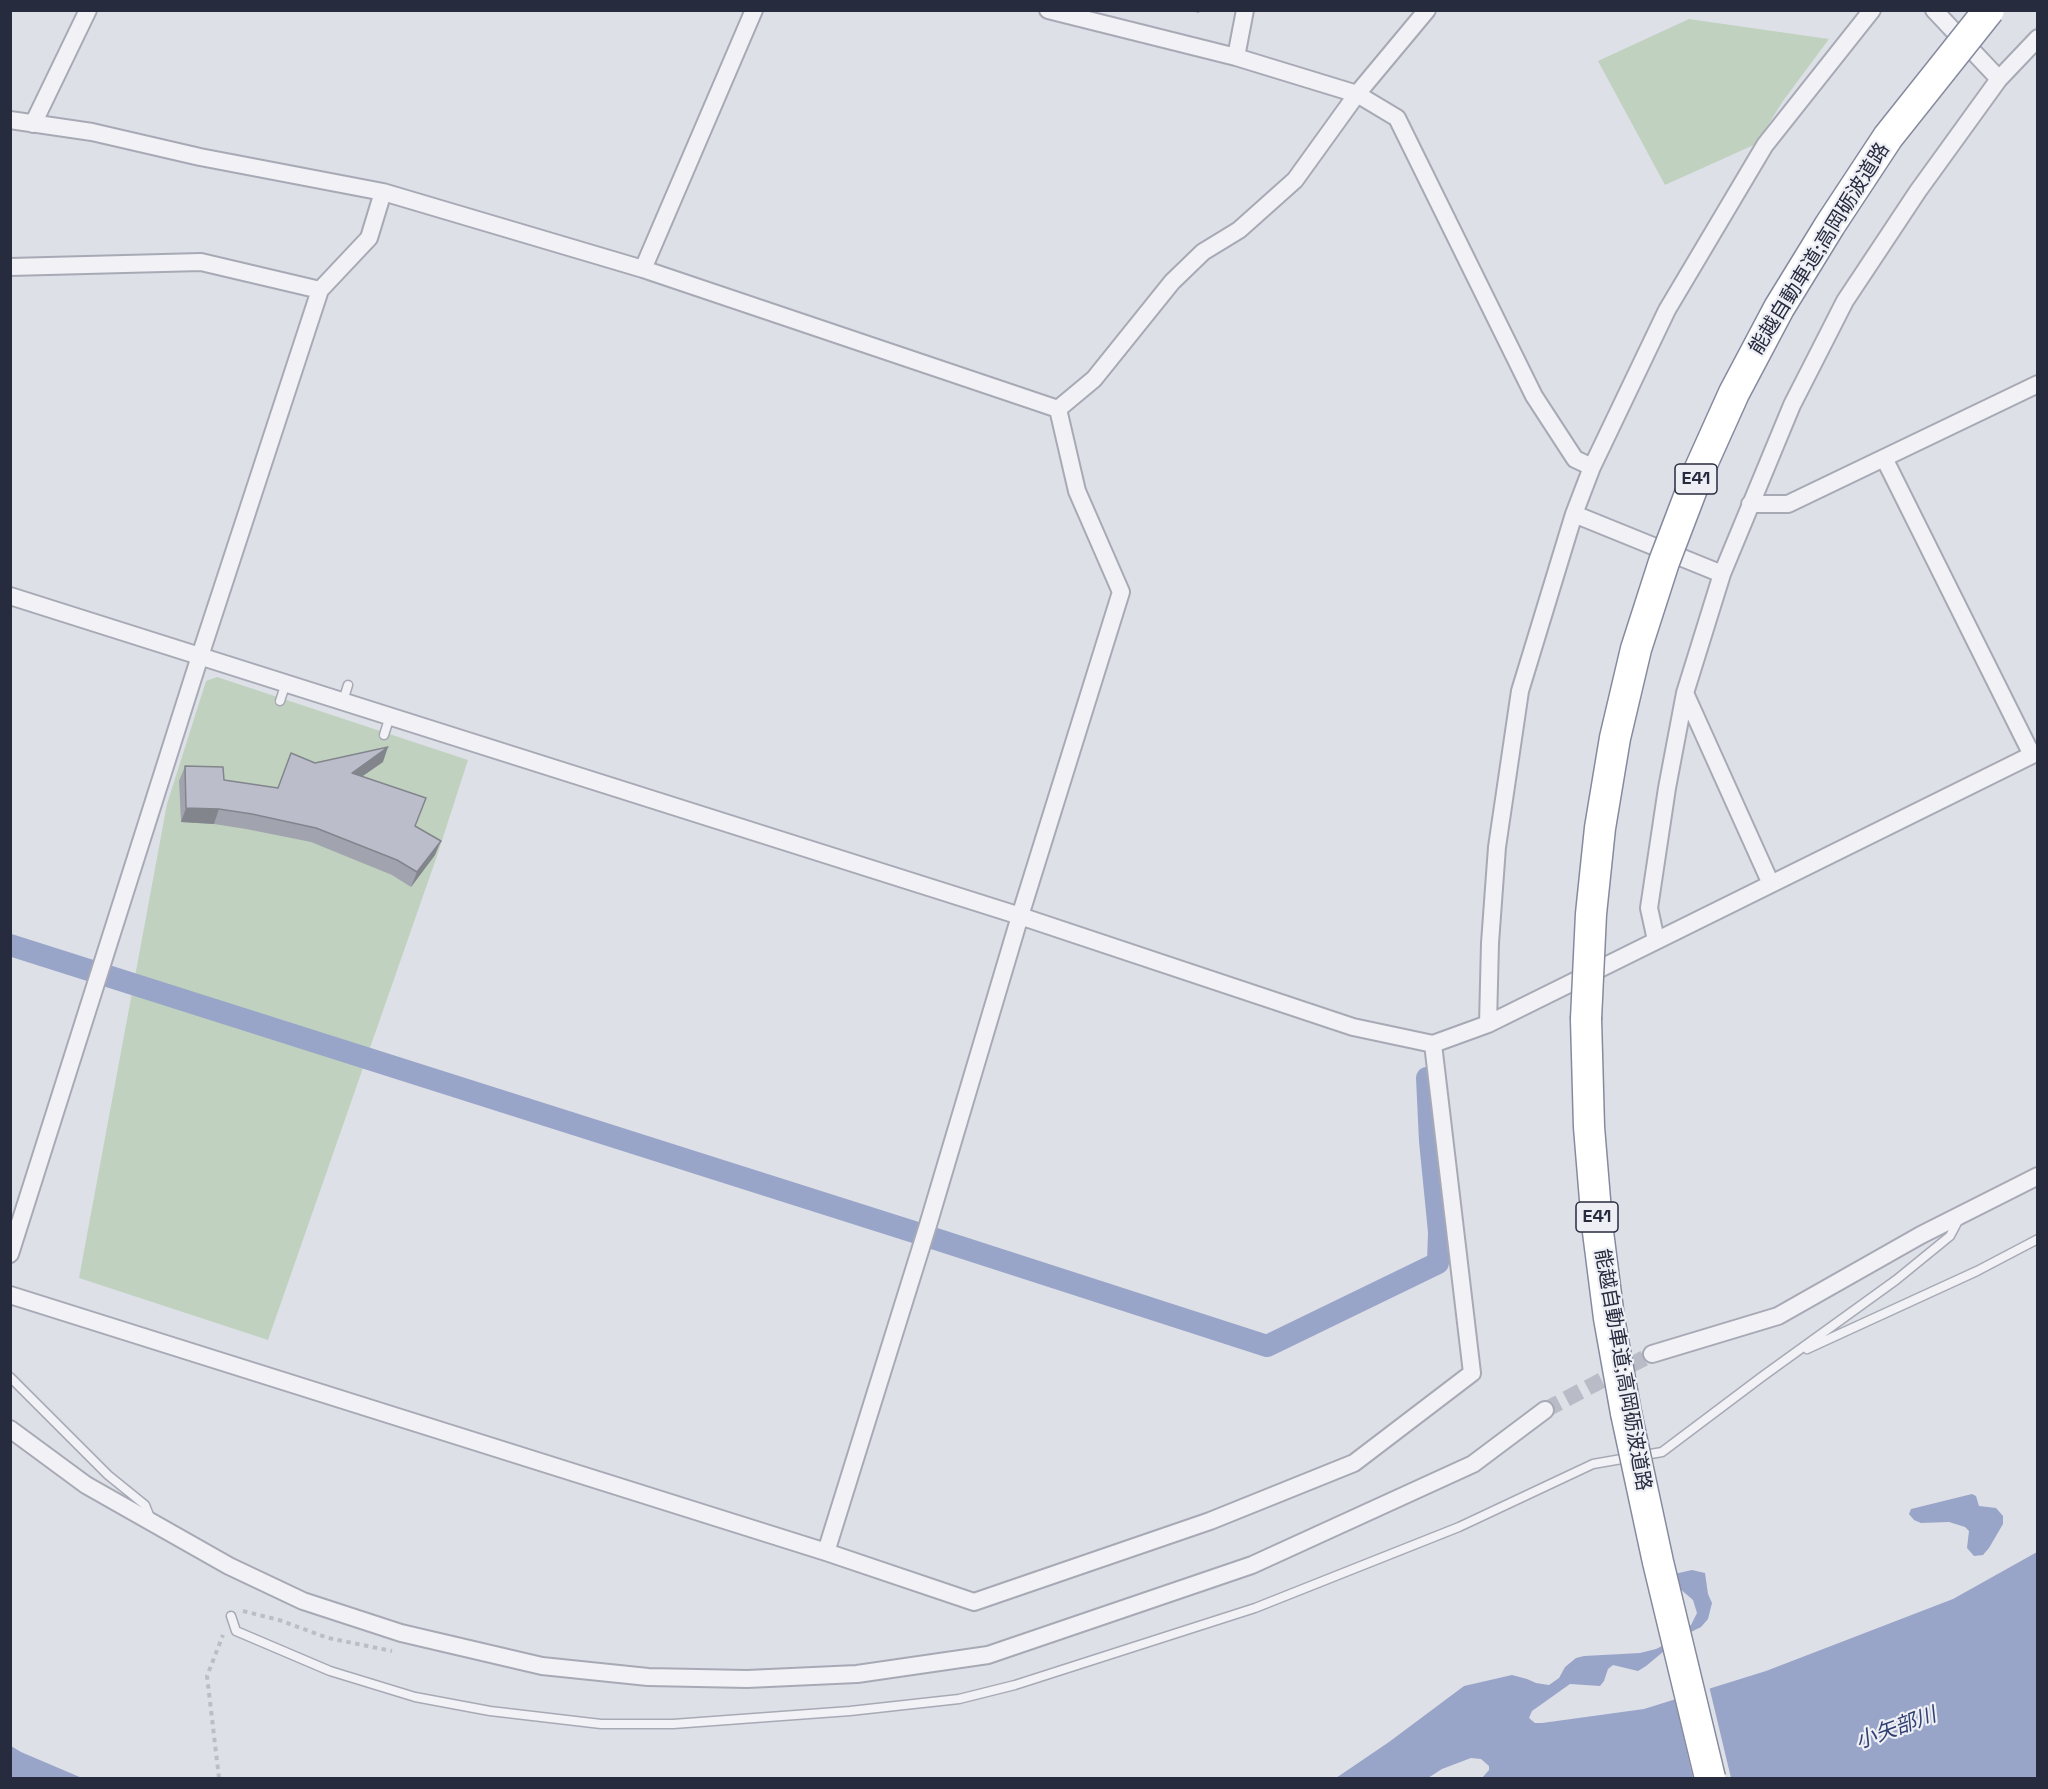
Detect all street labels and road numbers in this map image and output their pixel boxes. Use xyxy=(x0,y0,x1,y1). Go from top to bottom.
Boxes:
street label: 能越自動車道;高岡砺波道路 xyxy=(1745,139,1895,359)
road number: E41 xyxy=(1675,464,1717,494)
road number: E41 xyxy=(1576,1202,1618,1232)
street label: 能越自動車道;高岡砺波道路 xyxy=(1589,1247,1655,1493)

